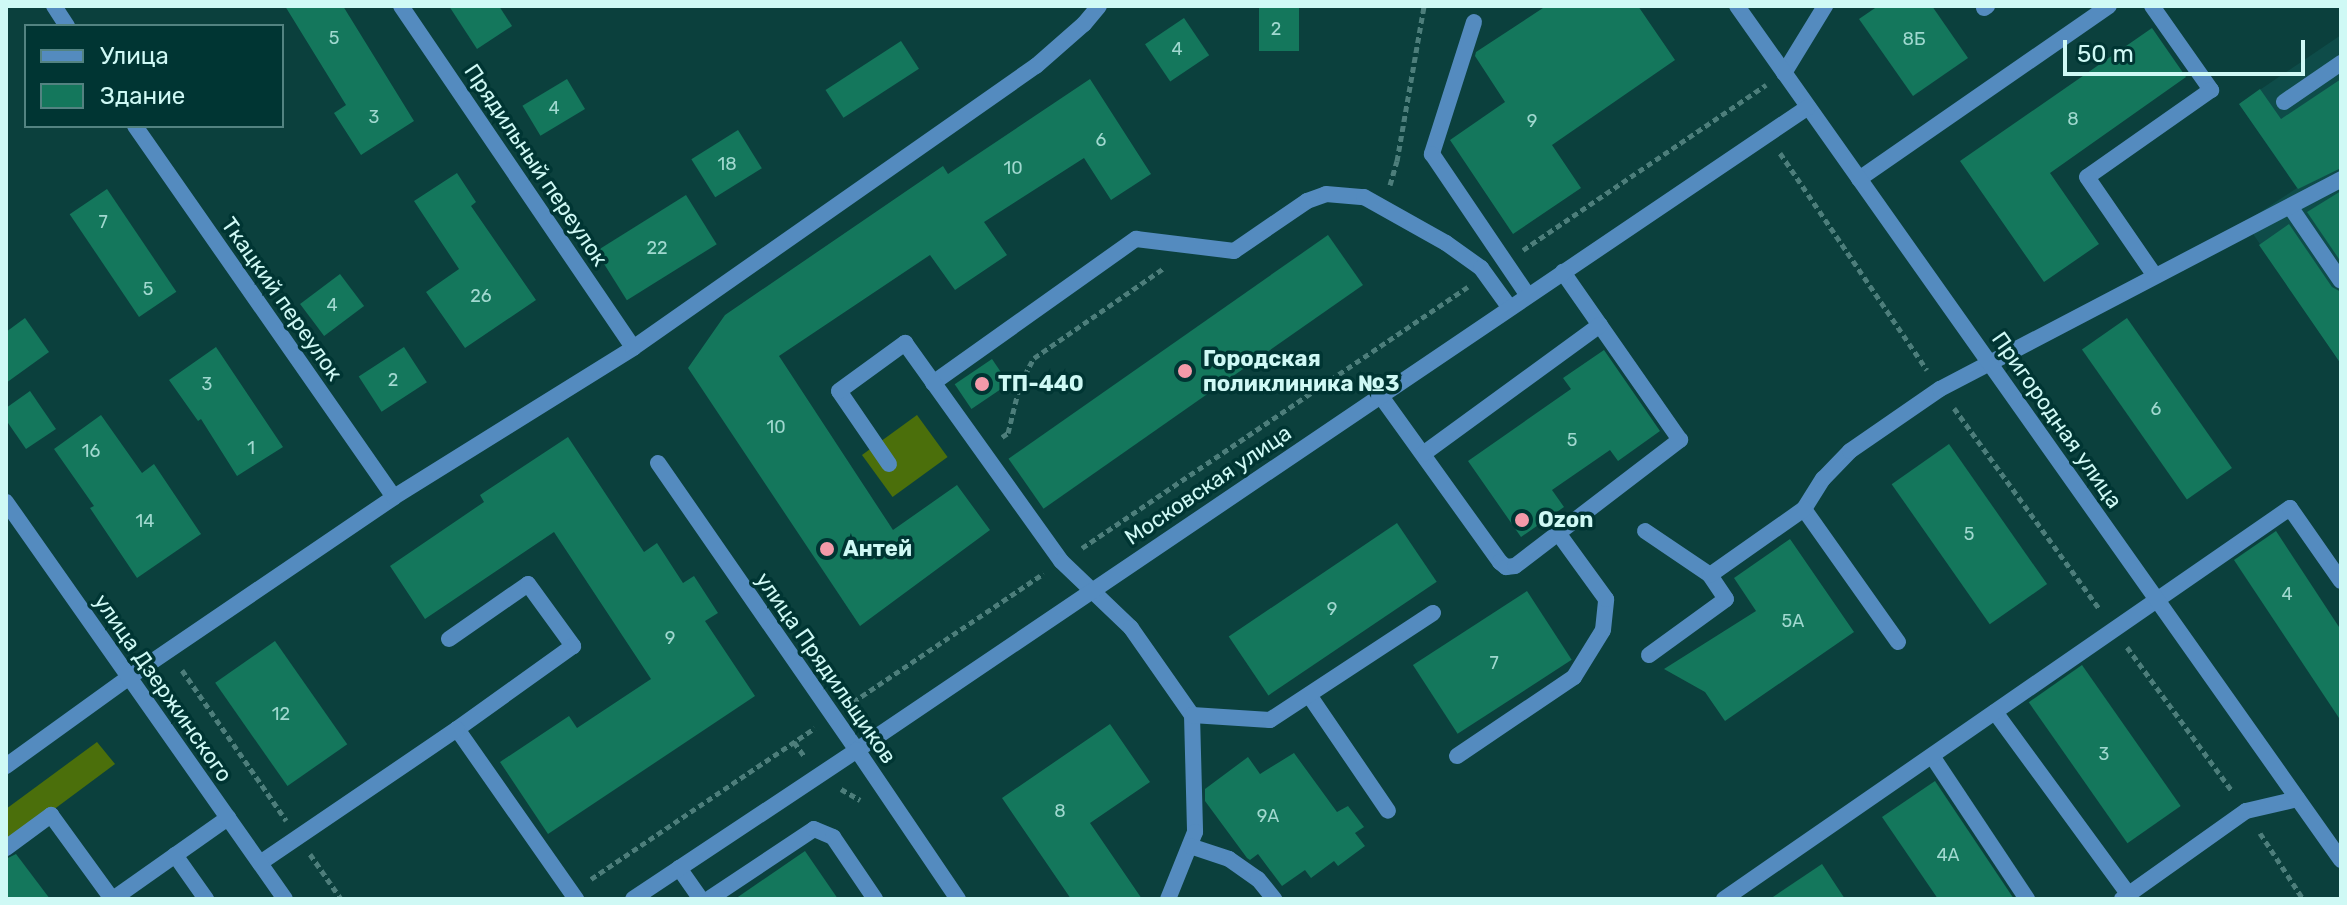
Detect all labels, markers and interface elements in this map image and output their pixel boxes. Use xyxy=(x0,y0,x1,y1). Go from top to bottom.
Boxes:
house number: 2 xyxy=(1271,18,1281,40)
legend xyxy=(24,24,284,128)
scale bar xyxy=(2067,24,2309,74)
house number: 5 xyxy=(329,27,339,49)
house number: 8Б xyxy=(1903,28,1925,50)
house number: 4 xyxy=(1171,38,1183,60)
text: 50 m xyxy=(2077,40,2134,68)
text: Улица xyxy=(100,42,169,70)
street label: Прядильный переулок xyxy=(459,59,613,271)
text: Здание xyxy=(100,82,185,110)
house number: 4 xyxy=(548,97,560,119)
house number: 3 xyxy=(369,106,379,128)
house number: 8 xyxy=(2067,108,2079,130)
house number: 9 xyxy=(1527,110,1537,132)
house number: 6 xyxy=(1096,129,1106,151)
house number: 18 xyxy=(717,153,737,175)
house number: 10 xyxy=(1003,157,1023,179)
house number: 7 xyxy=(98,211,108,233)
street label: Ткацкий переулок xyxy=(216,212,348,386)
house number: 22 xyxy=(646,237,668,259)
house number: 5 xyxy=(143,278,153,300)
house number: 26 xyxy=(470,285,492,307)
house number: 4 xyxy=(326,294,338,316)
street label: Пригородная улица xyxy=(1986,327,2128,513)
place label: Городская поликлиника №3 xyxy=(1203,345,1399,396)
marker: Городская поликлиника №3 xyxy=(1174,360,1196,382)
house number: 2 xyxy=(388,369,398,391)
place label: ТП-440 xyxy=(998,371,1084,397)
house number: 3 xyxy=(202,373,212,395)
marker: ТП-440 xyxy=(973,375,991,393)
house number: 6 xyxy=(2151,398,2161,420)
house number: 10 xyxy=(766,416,786,438)
street label: Московская улица xyxy=(1120,419,1296,551)
house number: 5 xyxy=(1567,429,1577,451)
house number: 1 xyxy=(247,437,255,459)
house number: 16 xyxy=(82,440,100,462)
place label: Ozon xyxy=(1538,507,1593,533)
house number: 14 xyxy=(136,510,154,532)
marker: Ozon xyxy=(1513,511,1531,529)
house number: 5 xyxy=(1964,523,1974,545)
place label: Антей xyxy=(843,536,912,562)
marker: Антей xyxy=(818,540,836,558)
street label: улица Прядильщиков xyxy=(750,567,902,769)
house number: 4 xyxy=(2281,583,2293,605)
street label: улица Дзержинского xyxy=(88,589,238,787)
house number: 9 xyxy=(1327,598,1337,620)
house number: 5А xyxy=(1782,610,1804,632)
house number: 9 xyxy=(665,627,675,649)
house number: 7 xyxy=(1489,652,1499,674)
house number: 12 xyxy=(272,703,290,725)
house number: 3 xyxy=(2099,743,2109,765)
house number: 8 xyxy=(1054,800,1066,822)
house number: 9А xyxy=(1257,805,1279,827)
house number: 4А xyxy=(1936,844,1960,866)

